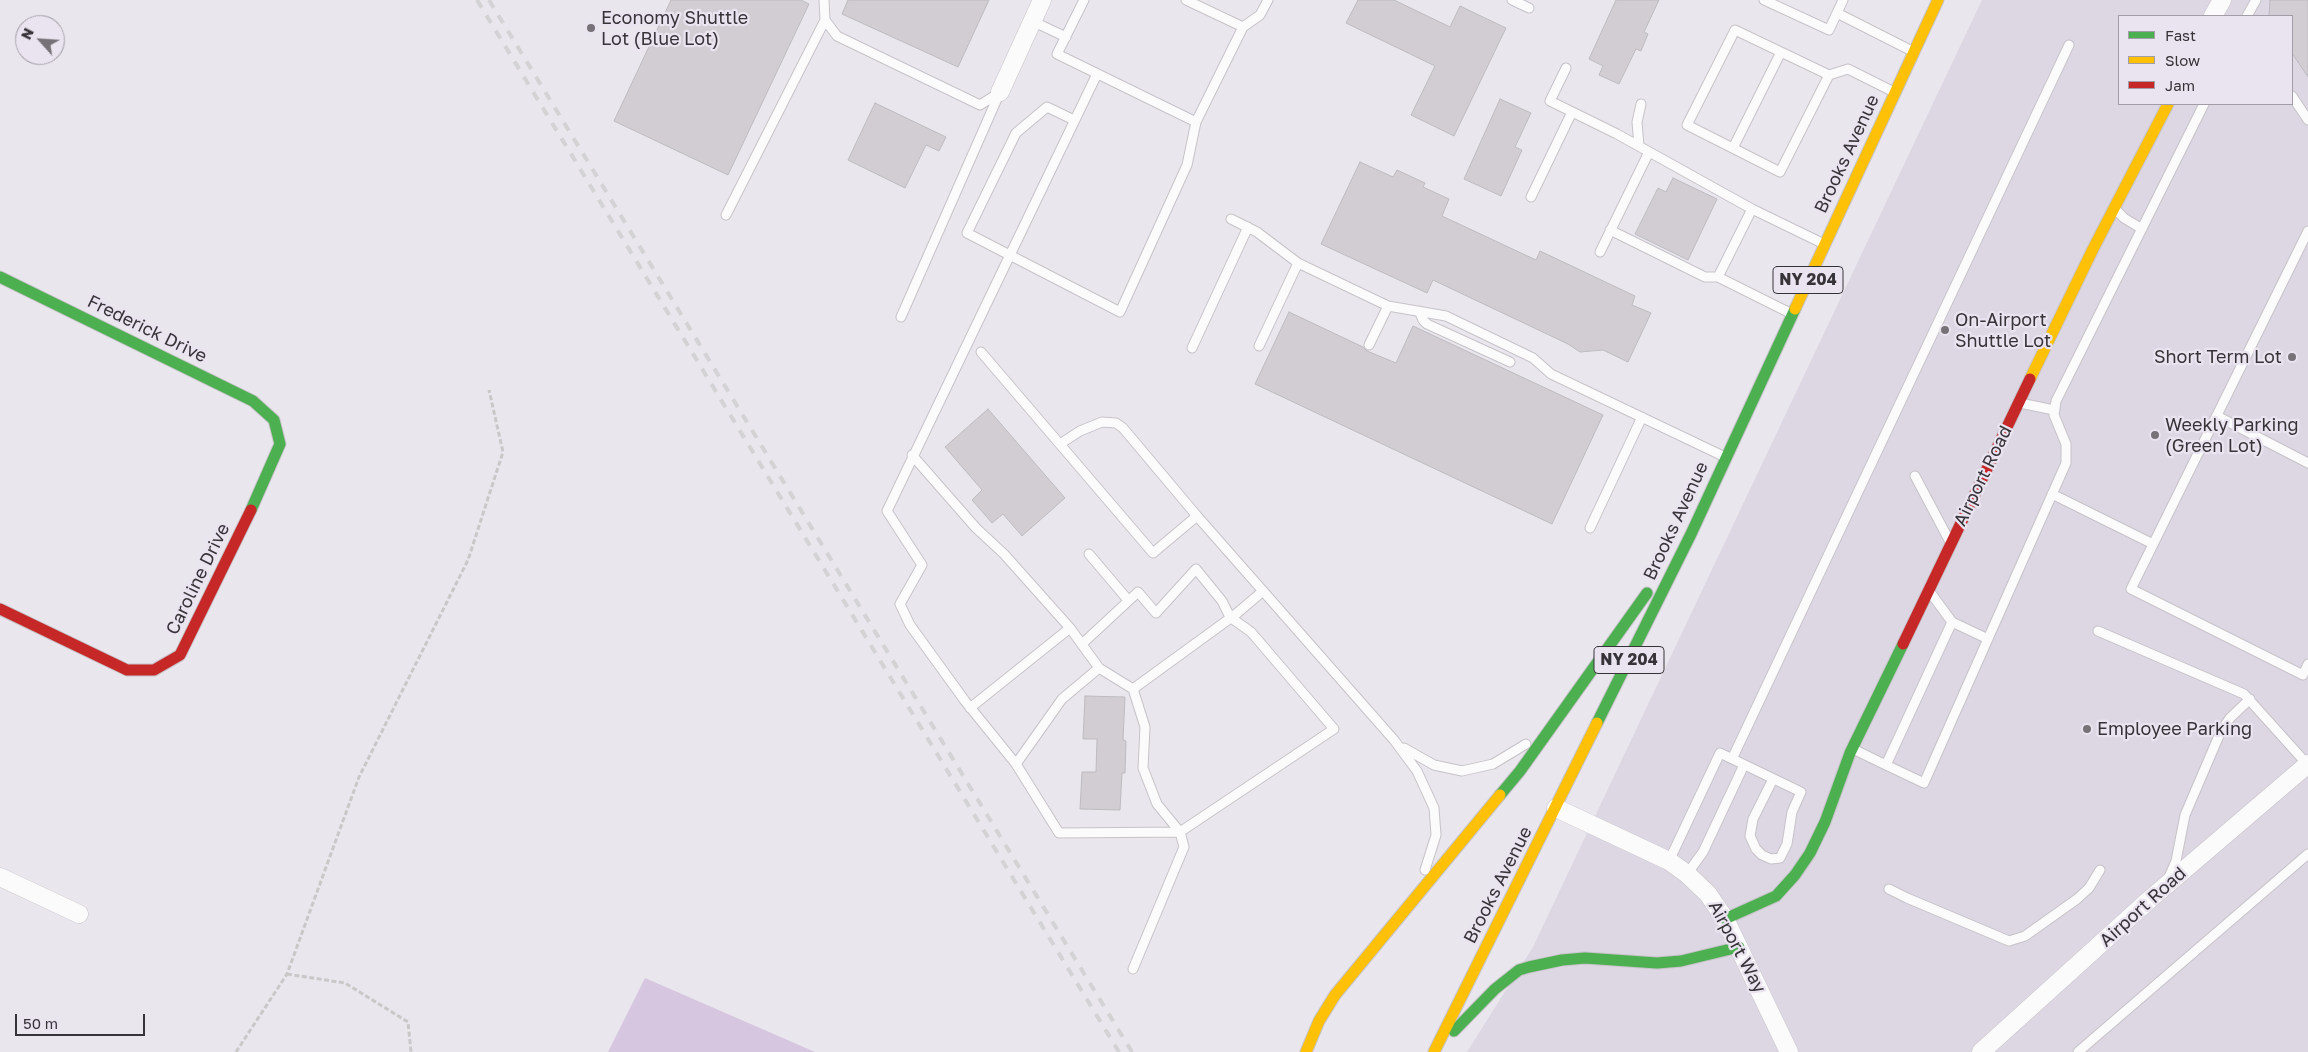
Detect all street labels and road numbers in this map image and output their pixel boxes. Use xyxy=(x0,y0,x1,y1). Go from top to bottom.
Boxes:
street label: Brooks Avenue xyxy=(1810,91,1884,217)
road number: NY 204 xyxy=(1773,266,1843,294)
street label: Frederick Drive xyxy=(84,291,210,367)
street label: Airport Road xyxy=(1949,422,2017,530)
street label: Brooks Avenue xyxy=(1639,458,1713,584)
street label: Caroline Drive xyxy=(162,520,234,638)
road number: NY 204 xyxy=(1594,646,1664,674)
street label: Brooks Avenue xyxy=(1459,823,1537,947)
street label: Airport Road xyxy=(2095,863,2191,951)
street label: Airport Way xyxy=(1704,897,1770,997)

